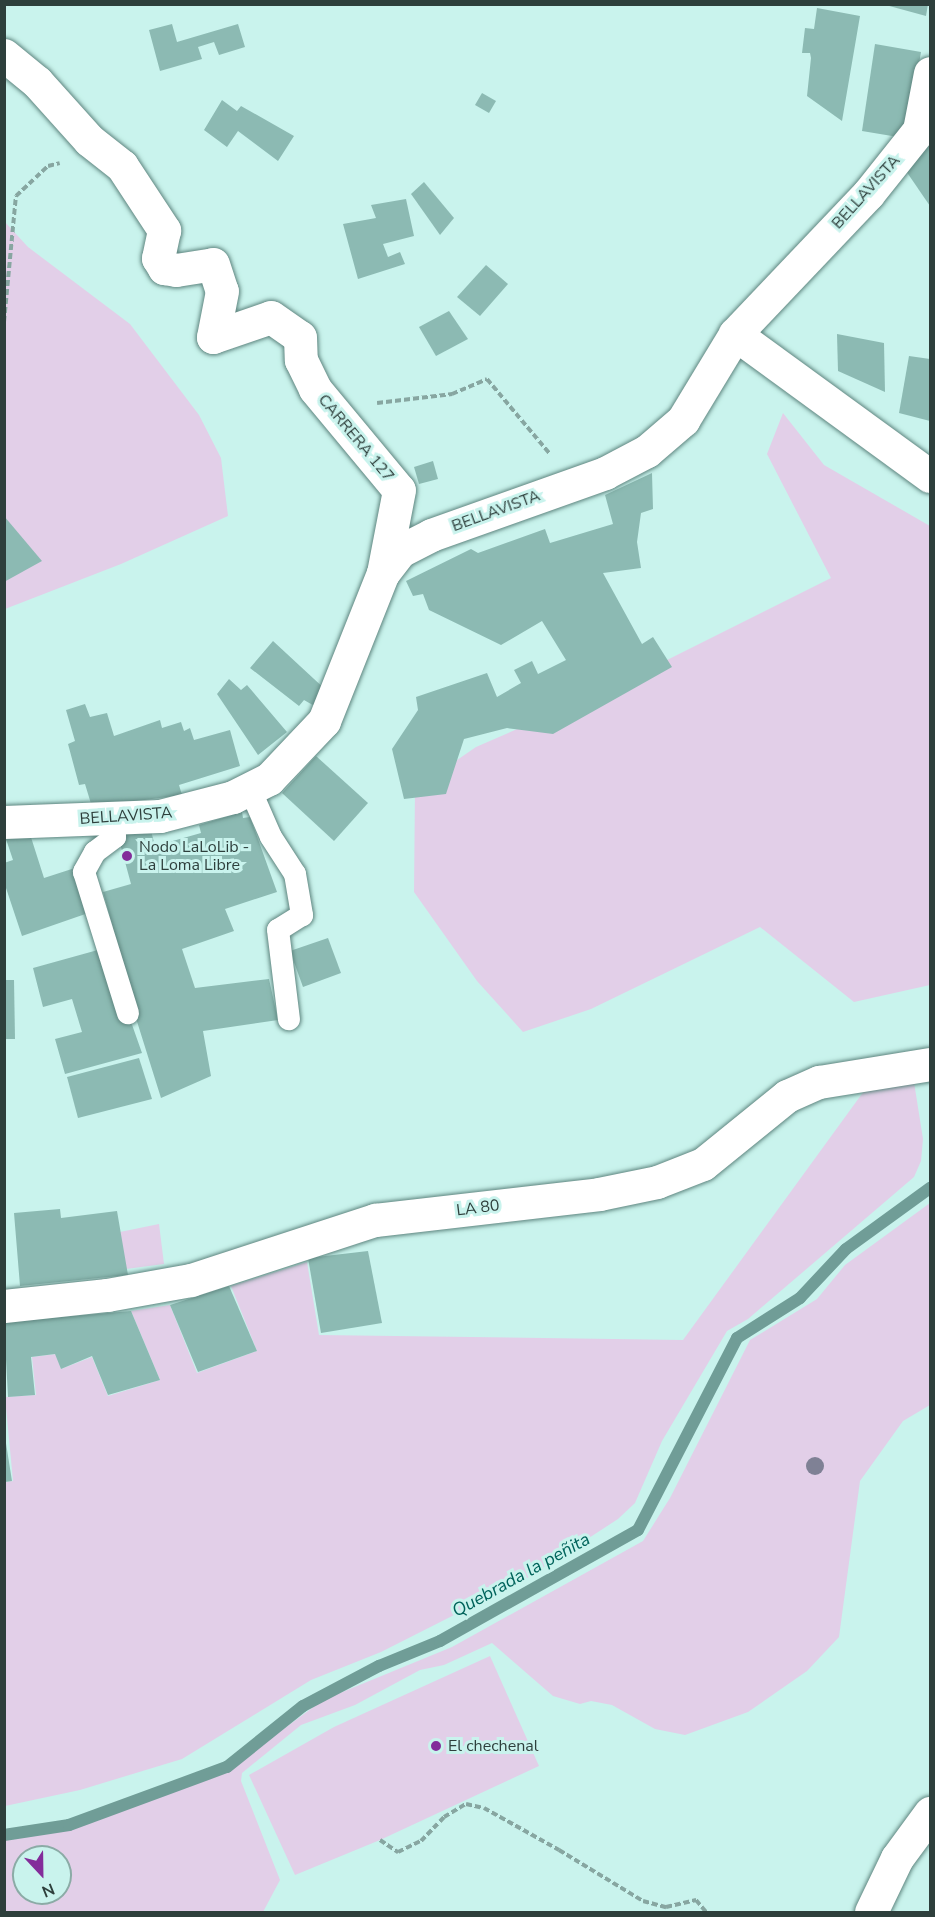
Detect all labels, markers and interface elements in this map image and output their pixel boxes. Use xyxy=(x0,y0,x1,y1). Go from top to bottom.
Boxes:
street label: BELLAVISTA xyxy=(828,151,904,233)
street label: CARRERA 127 xyxy=(314,390,398,486)
street label: BELLAVISTA xyxy=(449,486,543,536)
street label: BELLAVISTA xyxy=(79,803,173,829)
place label: Nodo LaLoLib - La Loma Libre xyxy=(139,837,249,875)
marker: Nodo LaLoLib - La Loma Libre xyxy=(120,849,134,863)
street label: LA 80 xyxy=(455,1196,501,1220)
water label: Quebrada la peñita xyxy=(448,1528,594,1622)
place label: El chechenal xyxy=(448,1736,538,1756)
marker: El chechenal xyxy=(429,1739,443,1753)
north arrow xyxy=(12,1845,72,1905)
text: N xyxy=(38,1877,58,1902)

